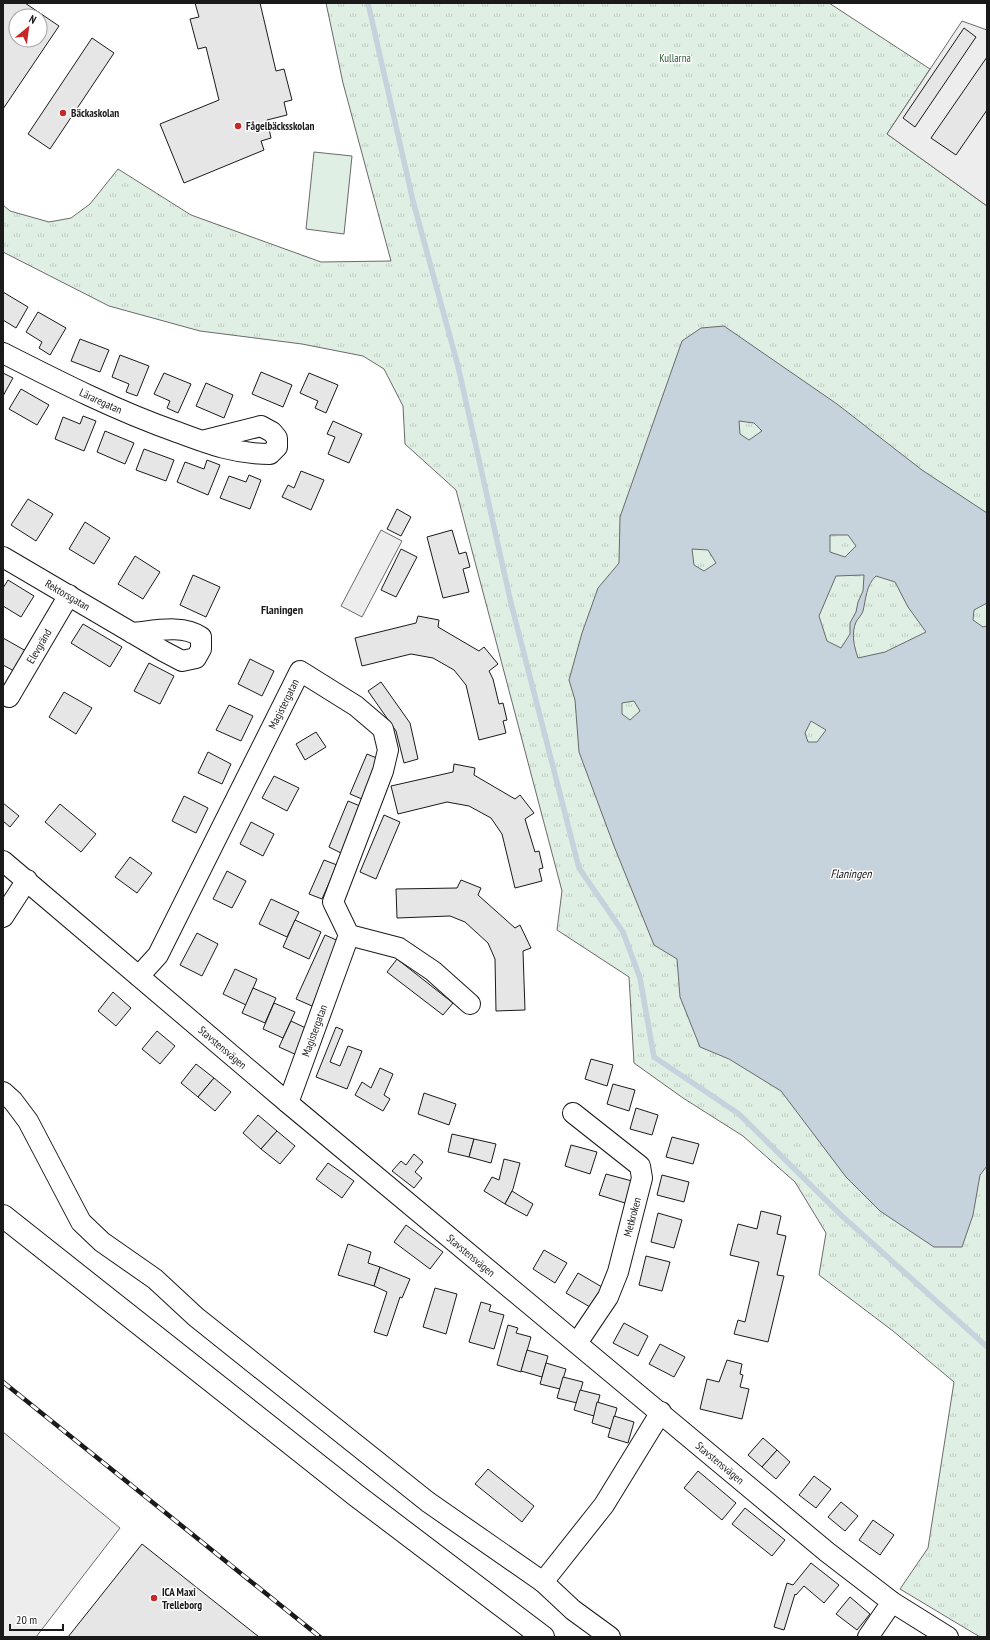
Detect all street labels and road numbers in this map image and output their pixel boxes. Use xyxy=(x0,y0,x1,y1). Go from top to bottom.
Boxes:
street label: Läraregatan xyxy=(77,385,125,417)
street label: Rektorsgatan xyxy=(43,576,93,614)
street label: Elevgränd xyxy=(23,626,55,666)
street label: Magistergatan xyxy=(265,676,302,731)
street label: Magistergatan xyxy=(298,1003,330,1059)
street label: Stavstensvägen xyxy=(195,1023,250,1072)
street label: Metkroken xyxy=(620,1196,644,1238)
street label: Stavstensvägen xyxy=(444,1231,498,1280)
street label: Stavstensvägen xyxy=(693,1439,747,1487)

